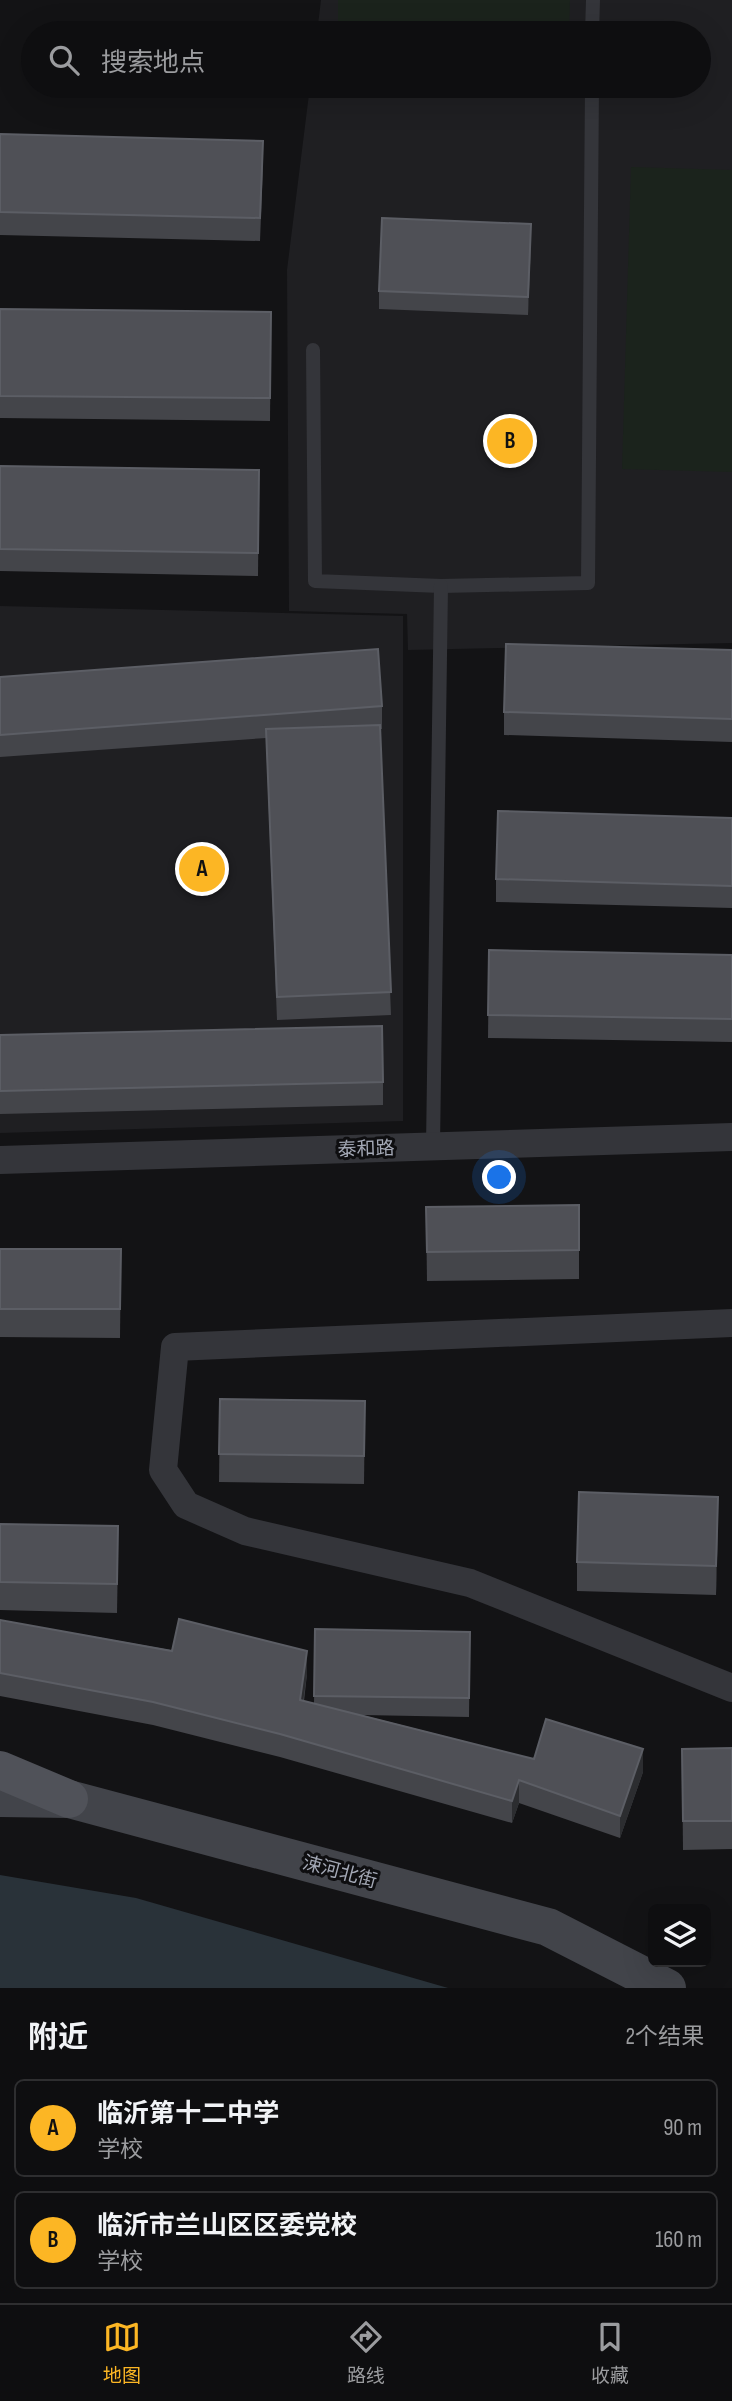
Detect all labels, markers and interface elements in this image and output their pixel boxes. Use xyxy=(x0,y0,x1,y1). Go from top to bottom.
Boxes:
search box xyxy=(21,21,711,98)
icon: search xyxy=(45,41,83,79)
text: 搜索地点 xyxy=(101,48,205,79)
pin: B xyxy=(487,415,533,467)
pin: A xyxy=(179,843,225,895)
street label: 泰和路 xyxy=(337,1137,395,1162)
your location xyxy=(482,1160,516,1194)
street label: 涑河北街 xyxy=(300,1852,379,1893)
map controls xyxy=(648,1904,711,1967)
button: layers xyxy=(648,1904,711,1967)
text: 附近 xyxy=(28,2020,88,2056)
text: 2个结果 xyxy=(626,2023,704,2051)
text: 临沂第十二中学 xyxy=(97,2099,279,2130)
text: A xyxy=(48,2114,58,2142)
text: 90 m xyxy=(663,2114,702,2142)
text: 学校 xyxy=(97,2136,143,2164)
text: 临沂市兰山区区委党校 xyxy=(97,2211,357,2242)
text: B xyxy=(48,2226,58,2254)
text: 160 m xyxy=(655,2226,702,2254)
text: 学校 xyxy=(97,2248,143,2276)
tab: 地图 xyxy=(103,2318,141,2388)
tab: 路线 xyxy=(347,2318,385,2388)
tab: 收藏 xyxy=(591,2318,629,2388)

